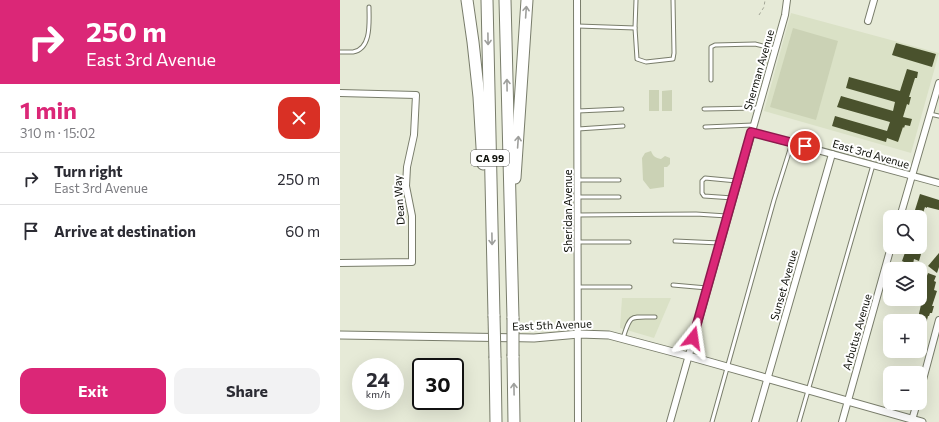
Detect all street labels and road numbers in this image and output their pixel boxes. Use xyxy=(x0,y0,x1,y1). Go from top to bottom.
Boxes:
street label: Sherman Avenue xyxy=(741,28,776,112)
street label: East 3rd Avenue xyxy=(831,136,911,171)
road number: CA 99 xyxy=(471,150,509,166)
street label: Sheridan Avenue xyxy=(561,169,574,252)
street label: Dean Way xyxy=(390,174,407,225)
street label: Sunset Avenue xyxy=(767,248,800,322)
street label: Arbutus Avenue xyxy=(839,292,874,372)
street label: East 5th Avenue xyxy=(512,317,592,332)

